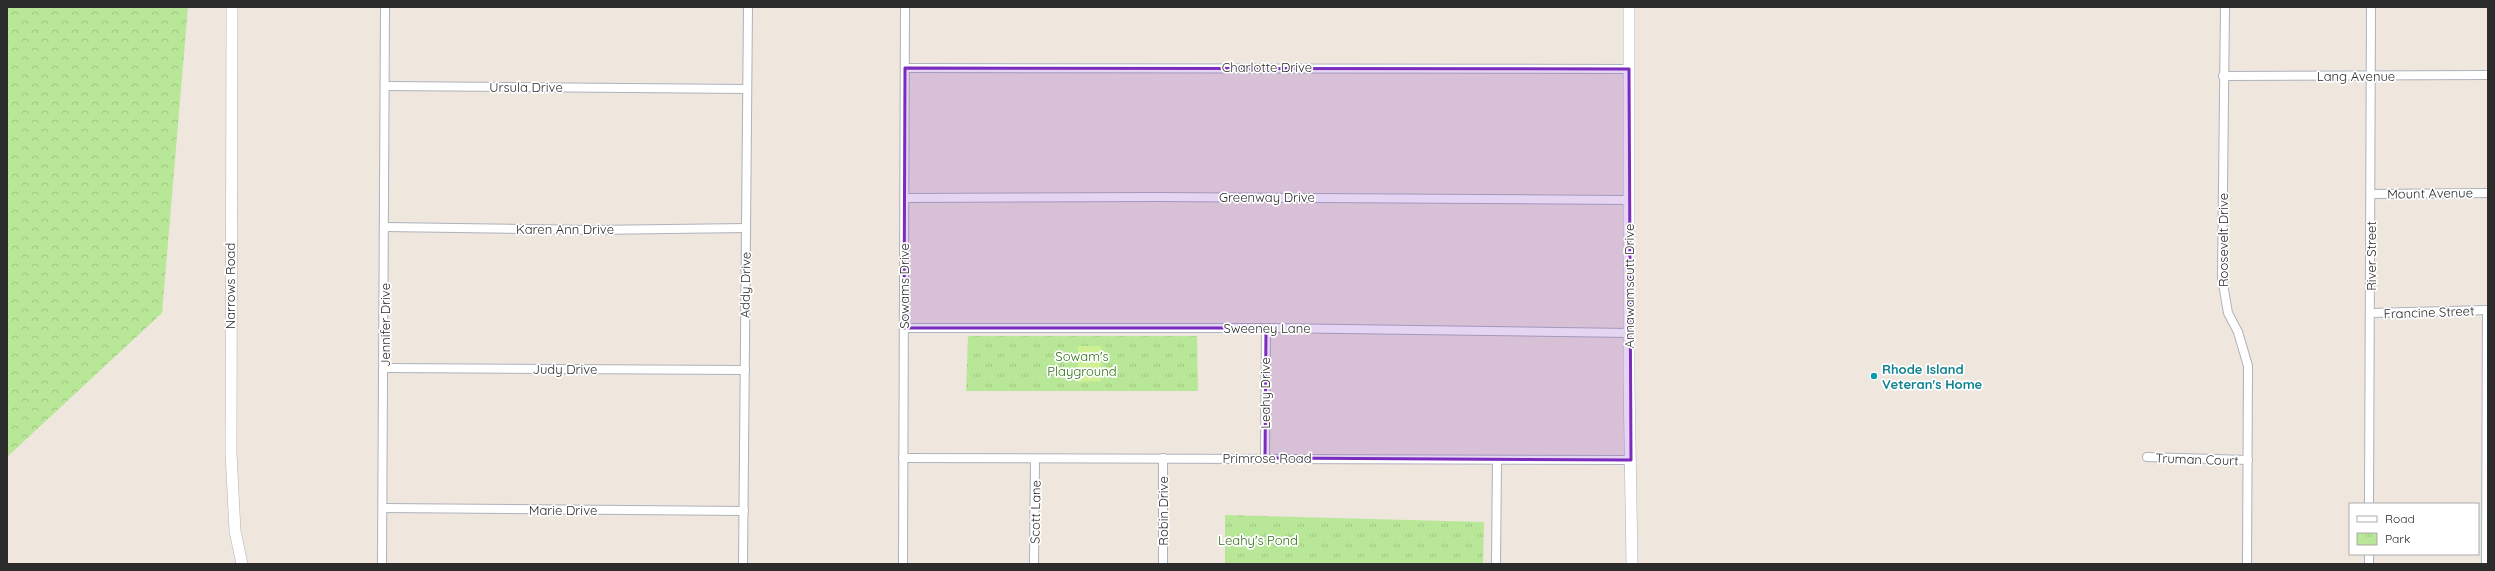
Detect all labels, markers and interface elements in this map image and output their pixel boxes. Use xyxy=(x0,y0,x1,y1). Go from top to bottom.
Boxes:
street label: Charlotte Drive xyxy=(1222,59,1312,75)
street label: Lang Avenue xyxy=(2317,68,2395,84)
street label: Ursula Drive xyxy=(489,79,563,95)
street label: Mount Avenue xyxy=(2387,184,2473,202)
street label: Greenway Drive xyxy=(1219,189,1315,205)
street label: Roosevelt Drive xyxy=(2215,193,2231,287)
street label: Karen Ann Drive xyxy=(516,221,614,237)
street label: River Street xyxy=(2363,221,2379,291)
street label: Annawamscutt Drive xyxy=(1621,224,1637,348)
street label: Narrows Road xyxy=(222,243,238,329)
street label: Sowams Drive xyxy=(896,243,912,329)
street label: Addy Drive xyxy=(736,252,754,318)
street label: Jennifer Drive xyxy=(377,283,393,367)
street label: Francine Street xyxy=(2383,302,2475,322)
street label: Sweeney Lane xyxy=(1223,320,1311,336)
park label: Sowam's Playground xyxy=(1047,348,1117,379)
street label: Leahy Drive xyxy=(1257,357,1273,429)
street label: Judy Drive xyxy=(533,361,597,377)
place label: Rhode Island Veteran's Home xyxy=(1882,361,1983,392)
marker: Rhode Island Veteran's Home xyxy=(1869,371,1879,381)
street label: Primrose Road xyxy=(1222,450,1312,466)
street label: Truman Court xyxy=(2155,450,2239,468)
street label: Robin Drive xyxy=(1155,476,1171,546)
street label: Scott Lane xyxy=(1026,480,1044,544)
street label: Marie Drive xyxy=(529,502,597,518)
legend xyxy=(2349,503,2479,555)
text: Road xyxy=(2385,511,2415,526)
text: Park xyxy=(2385,531,2410,546)
park label: Leahy's Pond xyxy=(1218,532,1298,548)

